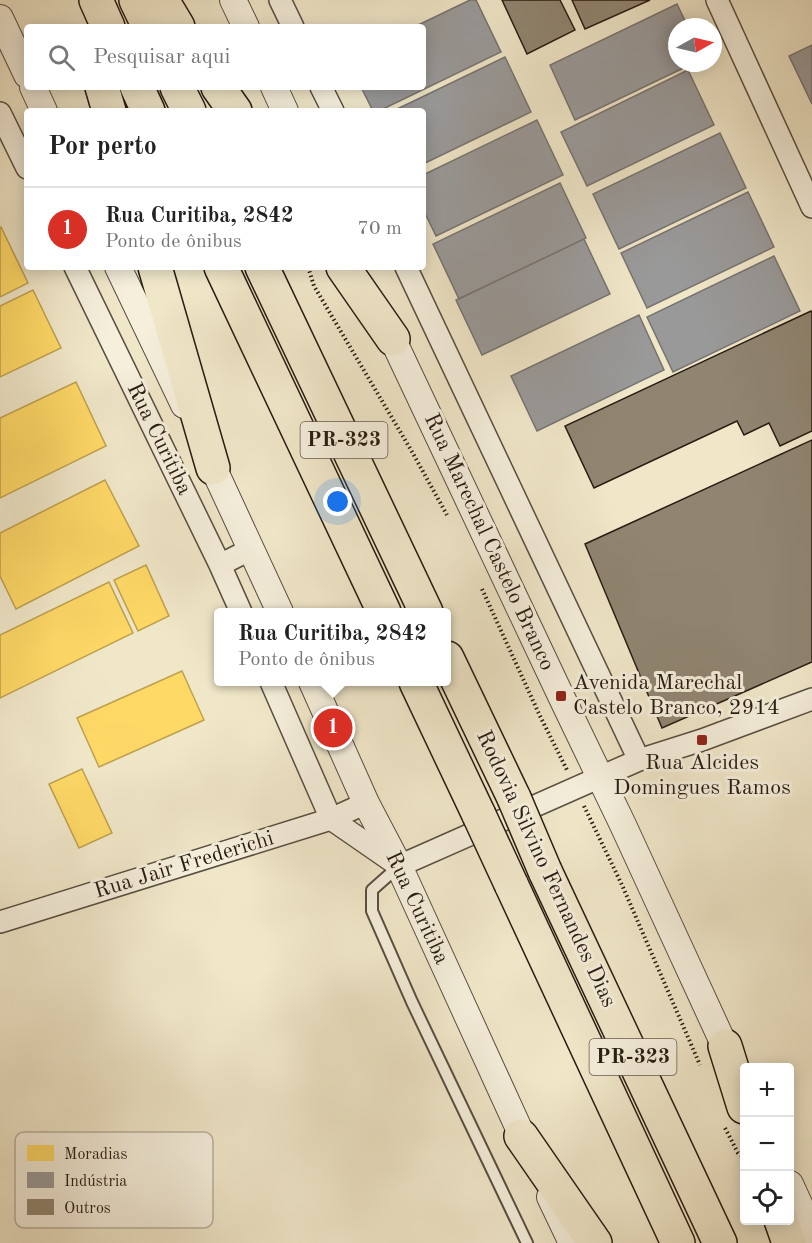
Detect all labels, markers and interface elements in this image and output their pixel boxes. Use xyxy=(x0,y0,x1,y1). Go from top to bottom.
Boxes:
north arrow xyxy=(668,18,722,72)
search box xyxy=(24,24,426,90)
icon: search xyxy=(45,41,78,74)
text: Pesquisar aqui xyxy=(93,46,230,68)
text: Por perto xyxy=(48,134,157,160)
text: Rua Curitiba, 2842 xyxy=(105,205,294,227)
text: 1 xyxy=(62,219,73,239)
text: 70 m xyxy=(357,219,402,239)
text: Ponto de ônibus xyxy=(105,232,242,252)
street label: Rua Curitiba xyxy=(122,379,196,499)
street label: Rua Marechal Castelo Branco xyxy=(420,410,558,674)
road number: PR-323 xyxy=(300,422,388,458)
your location xyxy=(323,487,352,516)
popup xyxy=(214,608,451,686)
text: Rua Curitiba, 2842 xyxy=(238,623,427,645)
text: Ponto de ônibus xyxy=(238,650,375,670)
place label: Avenida Marechal Castelo Branco, 2914 xyxy=(573,672,780,719)
marker: Avenida Marechal Castelo Branco, 2914 xyxy=(554,689,568,703)
pin: 1 xyxy=(314,706,352,750)
street label: Rodovia Silvino Fernandes Dias xyxy=(472,727,620,1011)
marker: Rua Alcides Domingues Ramos xyxy=(695,733,709,747)
place label: Rua Alcides Domingues Ramos xyxy=(613,752,791,799)
street label: Rua Jair Frederichi xyxy=(92,827,276,903)
street label: Rua Curitiba xyxy=(381,848,453,968)
road number: PR-323 xyxy=(590,1039,676,1075)
map controls xyxy=(740,1063,794,1225)
button: + xyxy=(740,1063,794,1117)
button: − xyxy=(740,1117,794,1171)
legend xyxy=(15,1132,213,1228)
text: Moradias xyxy=(64,1147,127,1163)
button: locate xyxy=(740,1171,794,1225)
text: Indústria xyxy=(64,1174,127,1190)
text: Outros xyxy=(64,1201,111,1217)

